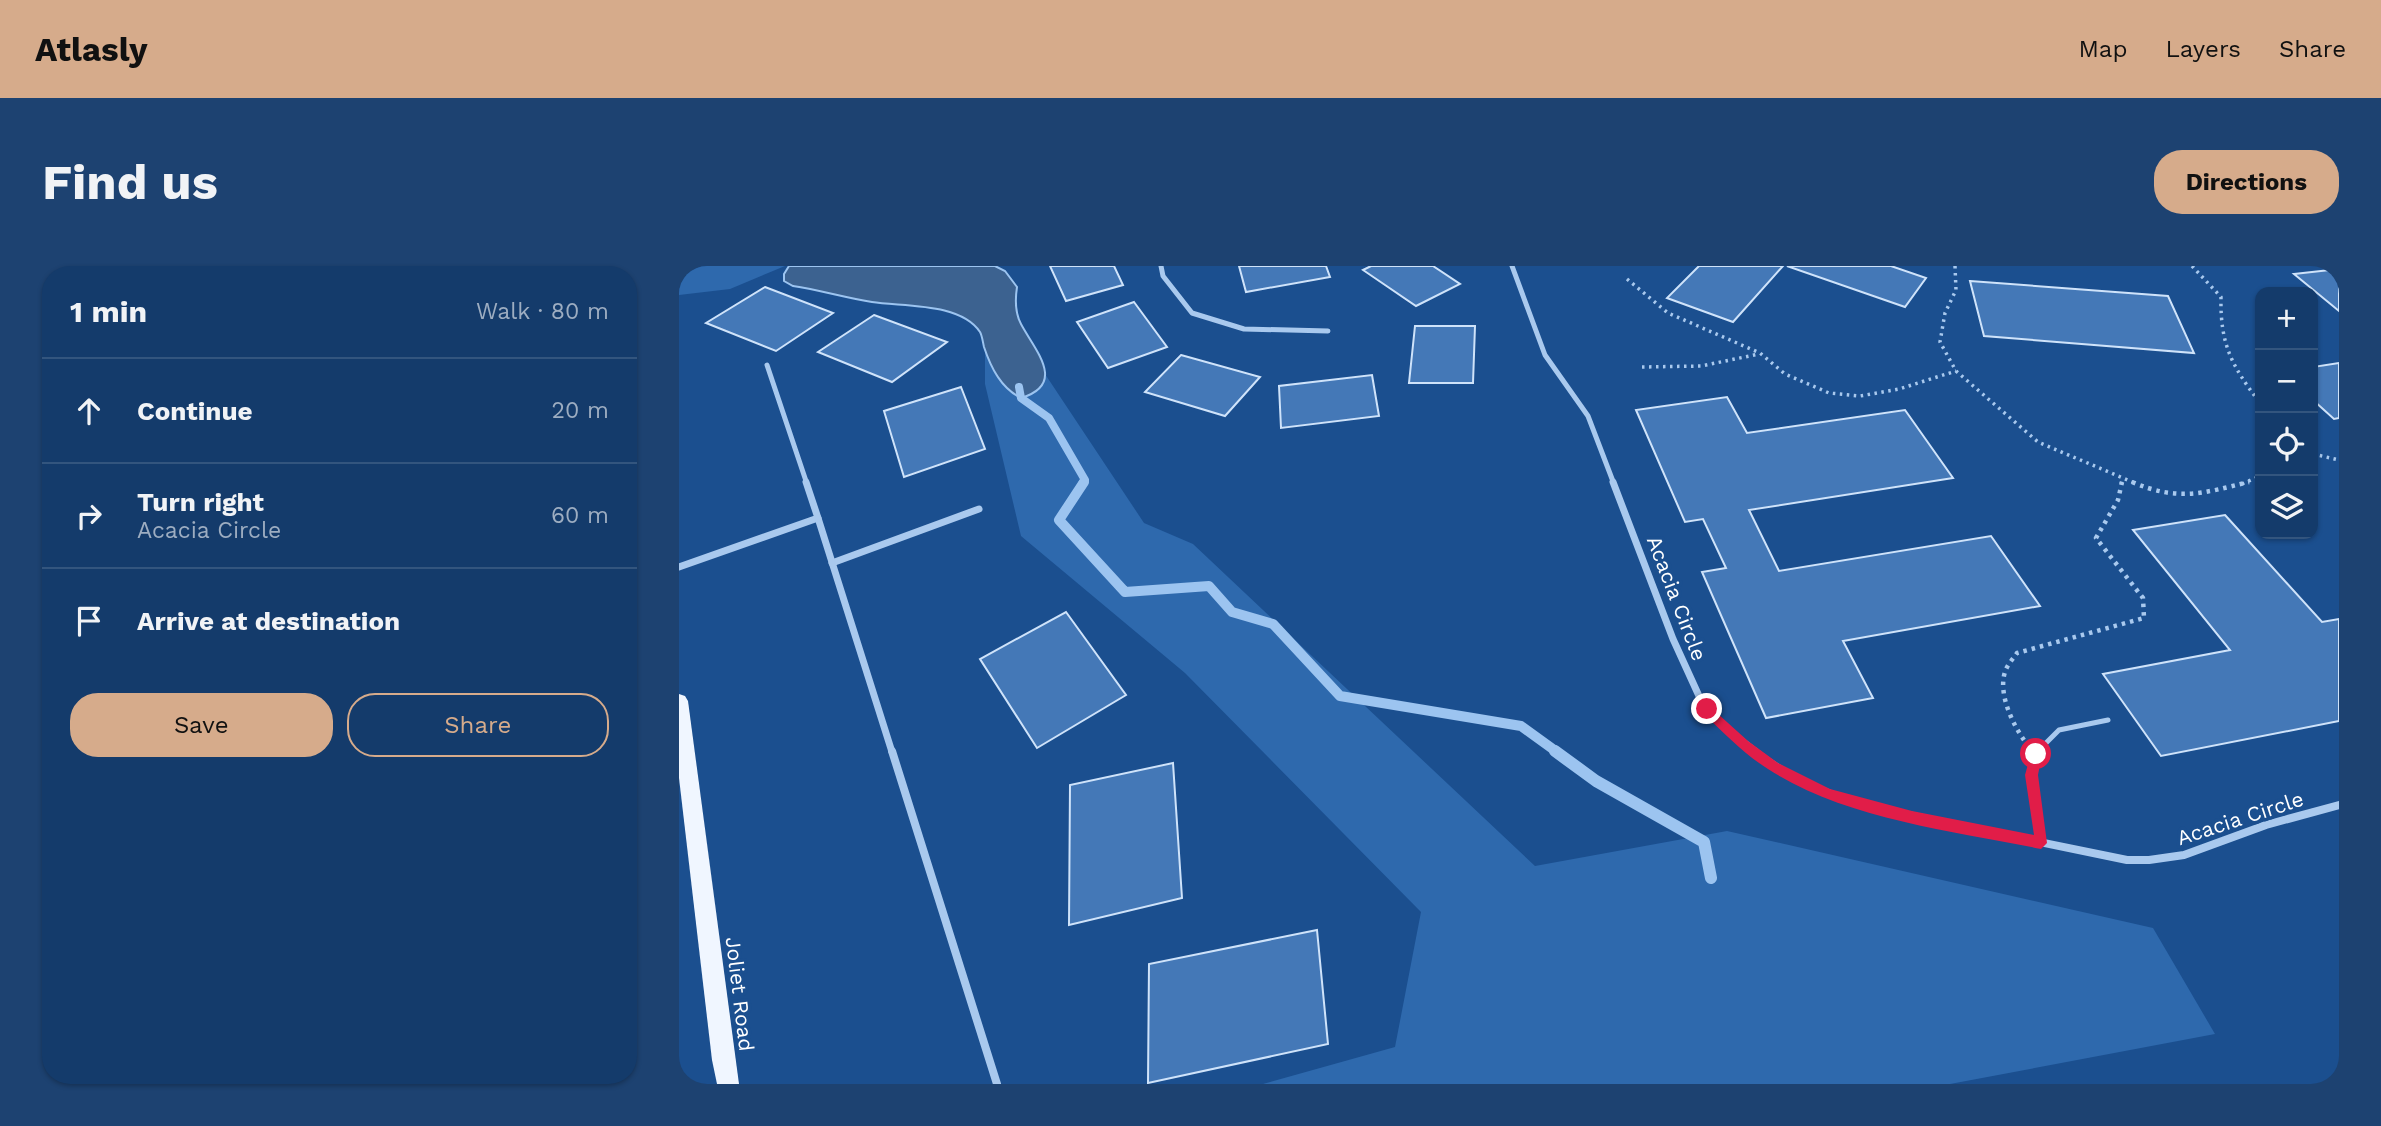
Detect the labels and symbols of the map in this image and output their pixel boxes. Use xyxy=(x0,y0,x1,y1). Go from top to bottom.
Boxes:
street label: Acacia Circle xyxy=(1642,532,1712,664)
route end xyxy=(1691,693,1722,724)
route start xyxy=(2020,738,2051,769)
street label: Acacia Circle xyxy=(2173,786,2307,850)
street label: Joliet Road xyxy=(721,935,759,1053)

